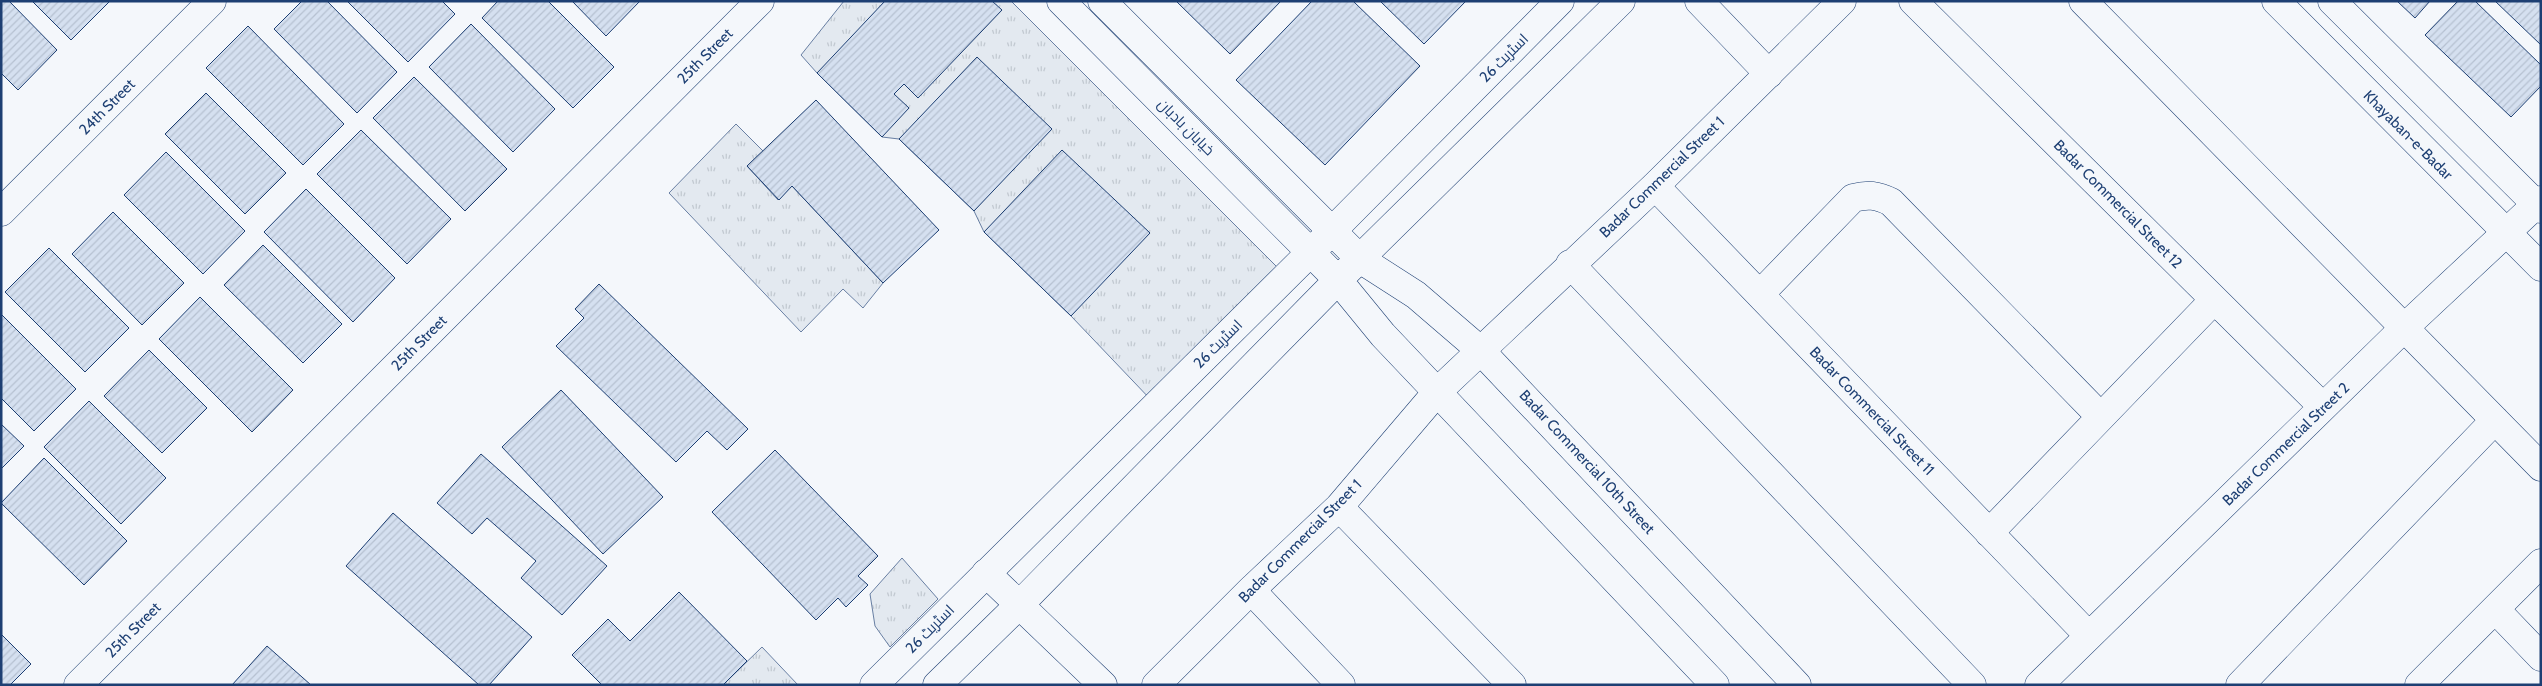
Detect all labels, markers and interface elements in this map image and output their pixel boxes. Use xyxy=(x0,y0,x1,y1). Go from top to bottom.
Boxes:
street label: 25th Street xyxy=(674,25,736,87)
street label: اسٹریٹ 26 xyxy=(1476,30,1532,86)
street label: 24th Street xyxy=(75,75,139,139)
street label: Khayaban-e-Badar xyxy=(2360,87,2457,184)
street label: خیابان بادبان xyxy=(1153,95,1218,160)
street label: Badar Commercial Street 1 xyxy=(1596,113,1728,241)
street label: Badar Commercial Street 12 xyxy=(2050,136,2186,272)
street label: 25th Street xyxy=(388,312,450,374)
street label: اسٹریٹ 26 xyxy=(1190,316,1246,372)
street label: Badar Commercial Street 11 xyxy=(1806,343,1938,479)
street label: Badar Commercial Street 2 xyxy=(2219,379,2353,509)
street label: Badar Commercial 10th Street xyxy=(1516,386,1658,538)
street label: Badar Commercial Street 1 xyxy=(1235,476,1365,606)
street label: 25th Street xyxy=(102,599,164,661)
street label: اسٹریٹ 26 xyxy=(902,601,958,657)

